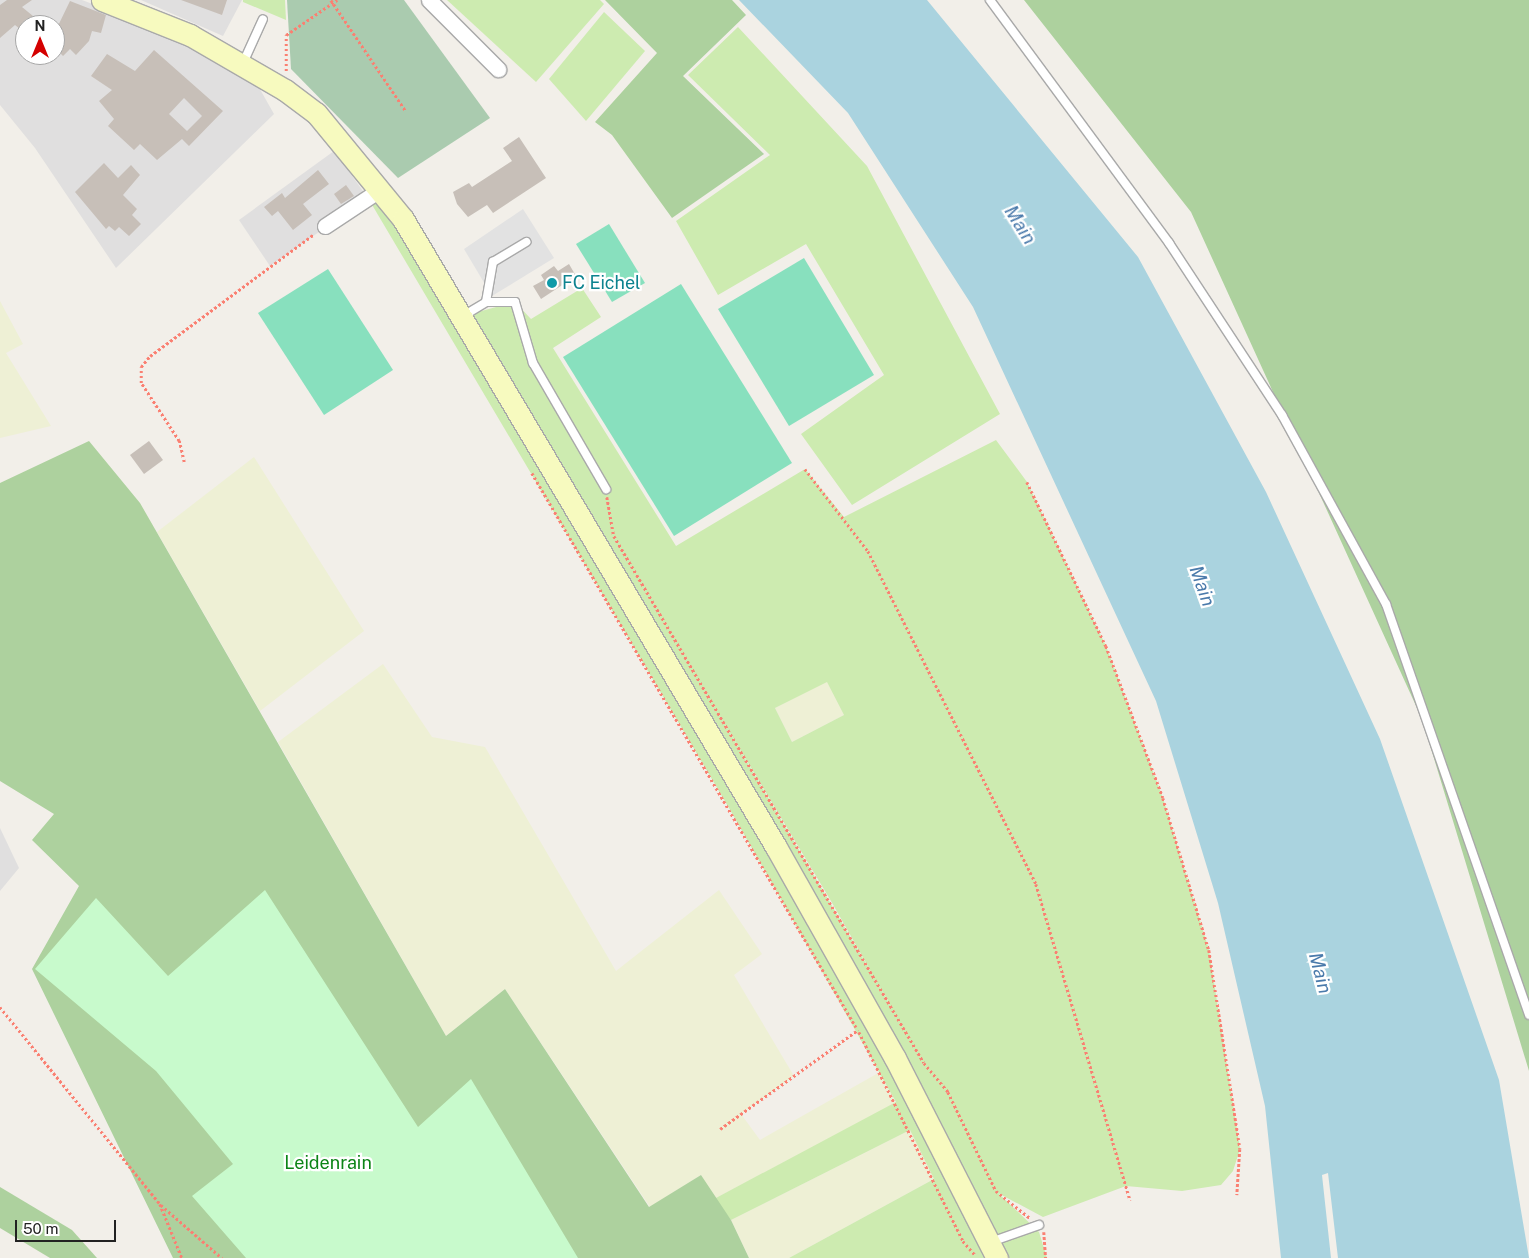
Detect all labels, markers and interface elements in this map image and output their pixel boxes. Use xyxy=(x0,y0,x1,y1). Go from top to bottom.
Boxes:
north arrow xyxy=(15,15,65,65)
text: N xyxy=(35,18,45,34)
water label: Main xyxy=(999,201,1041,249)
place label: FC Eichel xyxy=(562,272,641,294)
marker: FC Eichel xyxy=(546,277,558,289)
water label: Main xyxy=(1184,563,1220,609)
water label: Main xyxy=(1304,950,1336,996)
park label: Leidenrain xyxy=(284,1152,372,1174)
scale bar xyxy=(18,1210,119,1242)
text: 50 m xyxy=(23,1220,58,1237)

